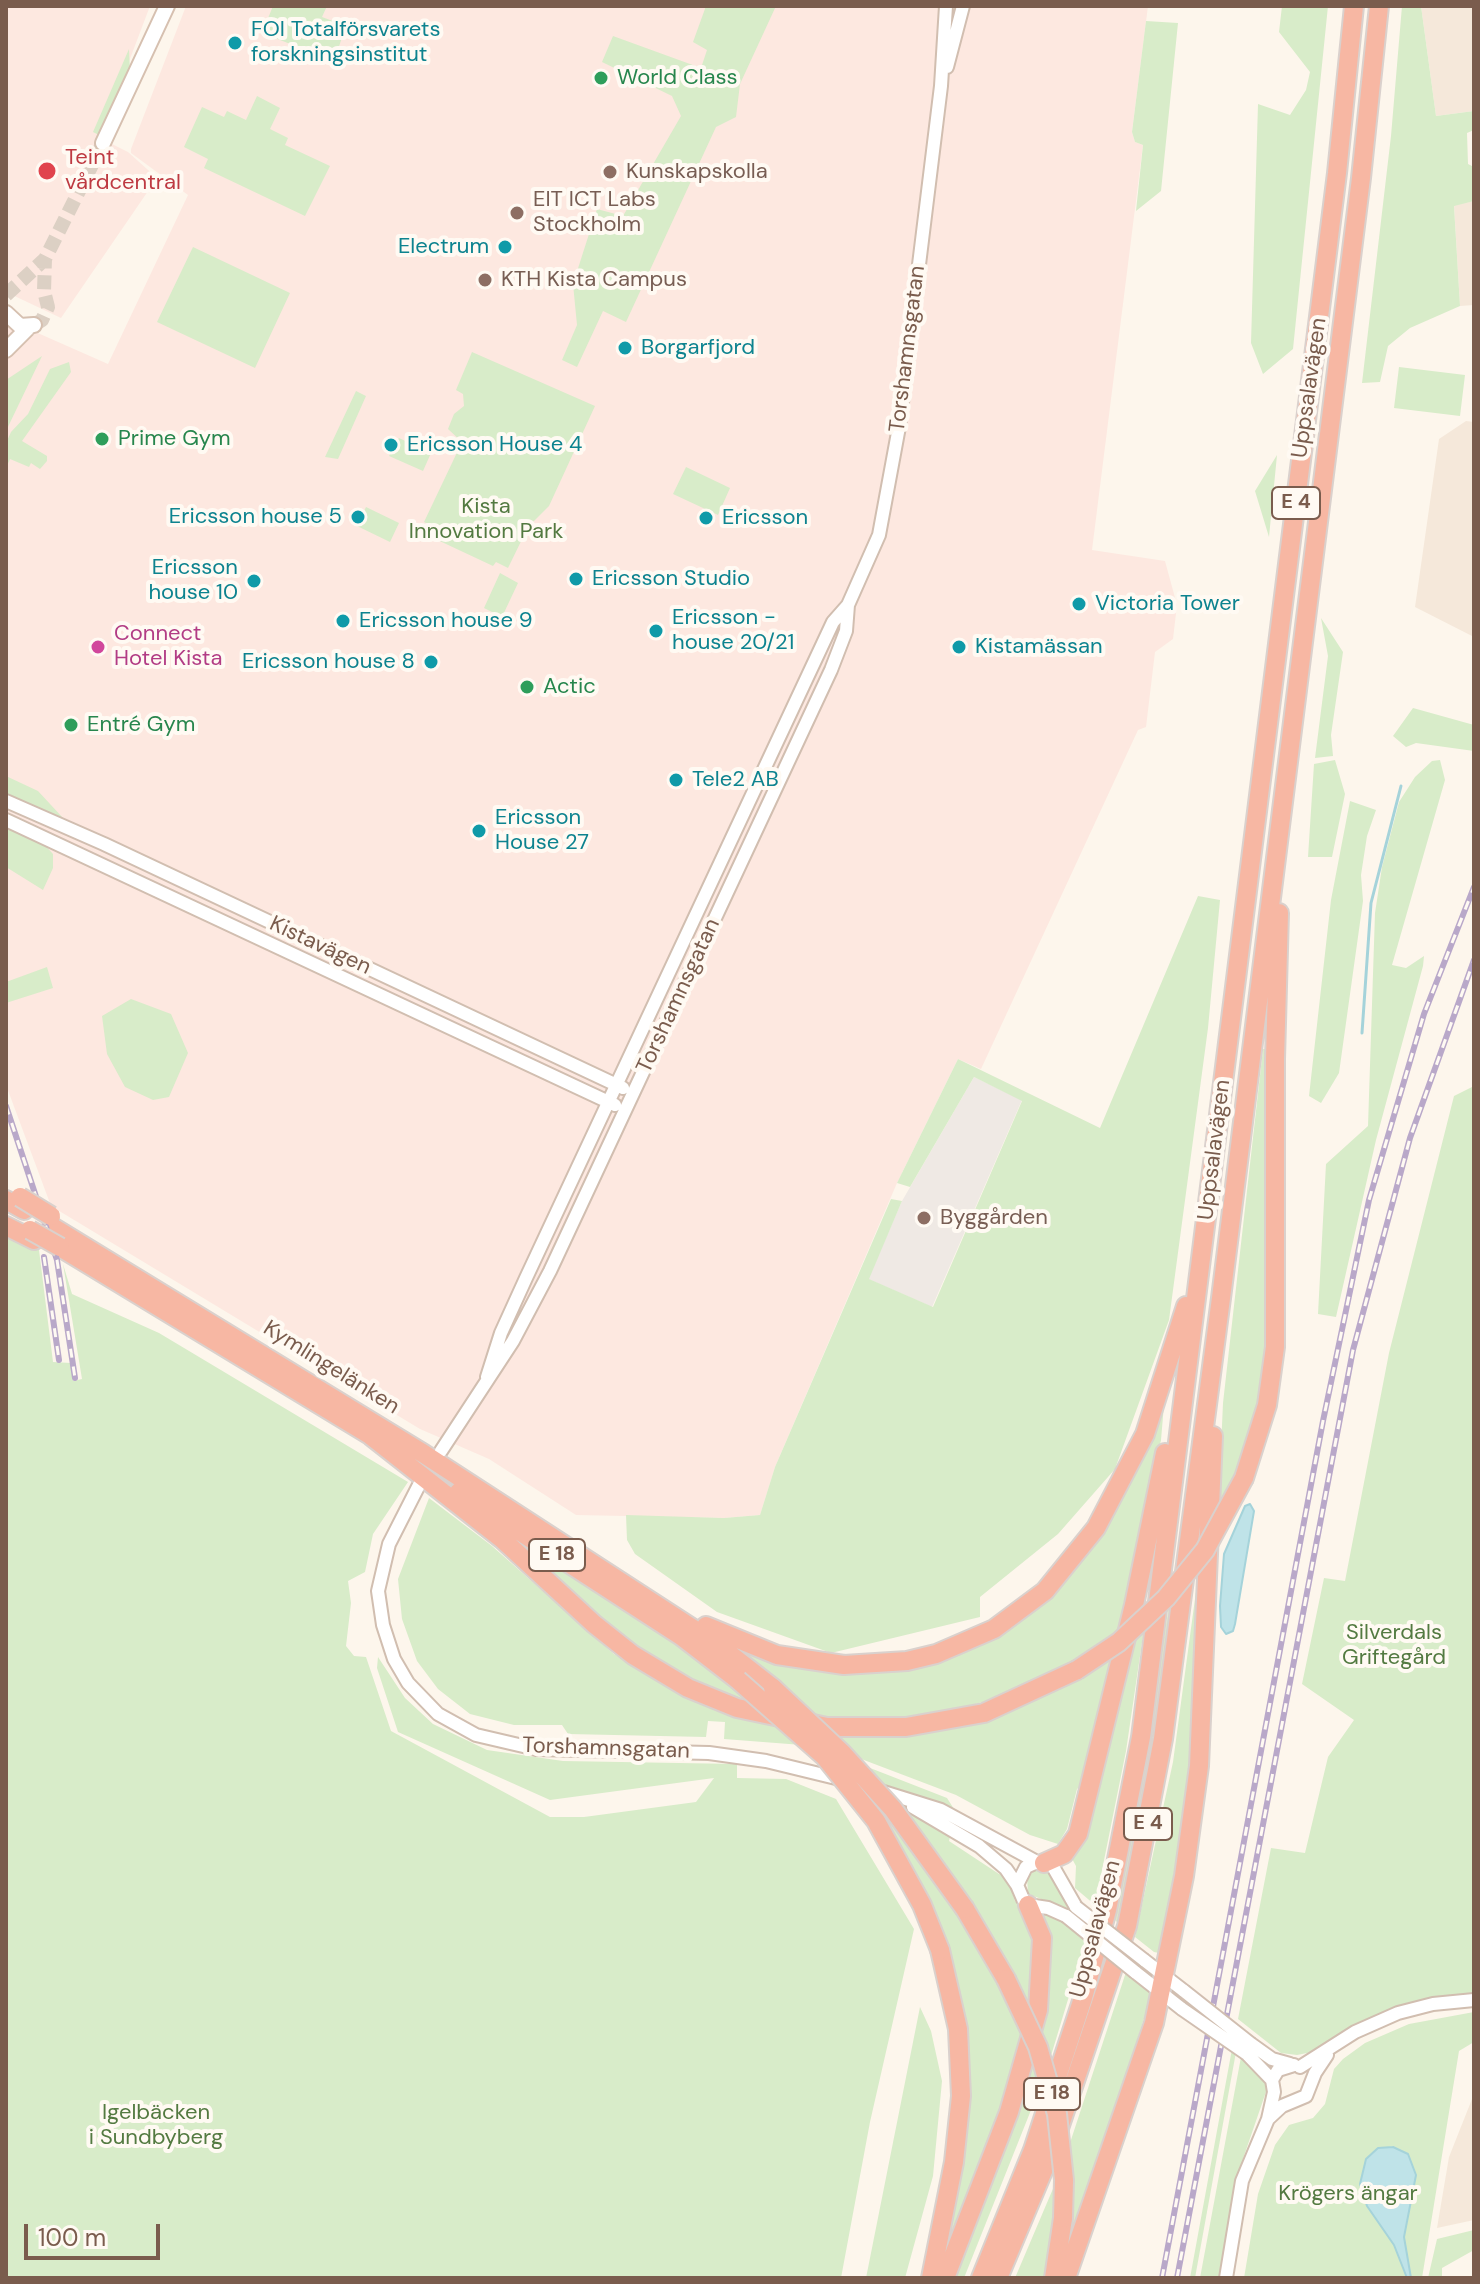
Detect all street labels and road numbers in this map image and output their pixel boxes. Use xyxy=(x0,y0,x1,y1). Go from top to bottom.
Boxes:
street label: Torshamnsgatan xyxy=(885,264,931,434)
street label: Uppsalavägen xyxy=(1287,316,1333,460)
road number: E 4 xyxy=(1272,487,1320,519)
street label: Kistavägen xyxy=(265,911,375,981)
street label: Torshamnsgatan xyxy=(632,914,726,1078)
street label: Uppsalavägen xyxy=(1193,1078,1237,1222)
street label: Kymlingelänken xyxy=(258,1316,404,1420)
road number: E 18 xyxy=(529,1539,585,1571)
street label: Torshamnsgatan xyxy=(522,1733,690,1765)
road number: E 4 xyxy=(1124,1808,1172,1840)
street label: Uppsalavägen xyxy=(1065,1857,1127,2001)
road number: E 18 xyxy=(1024,2078,1080,2110)

